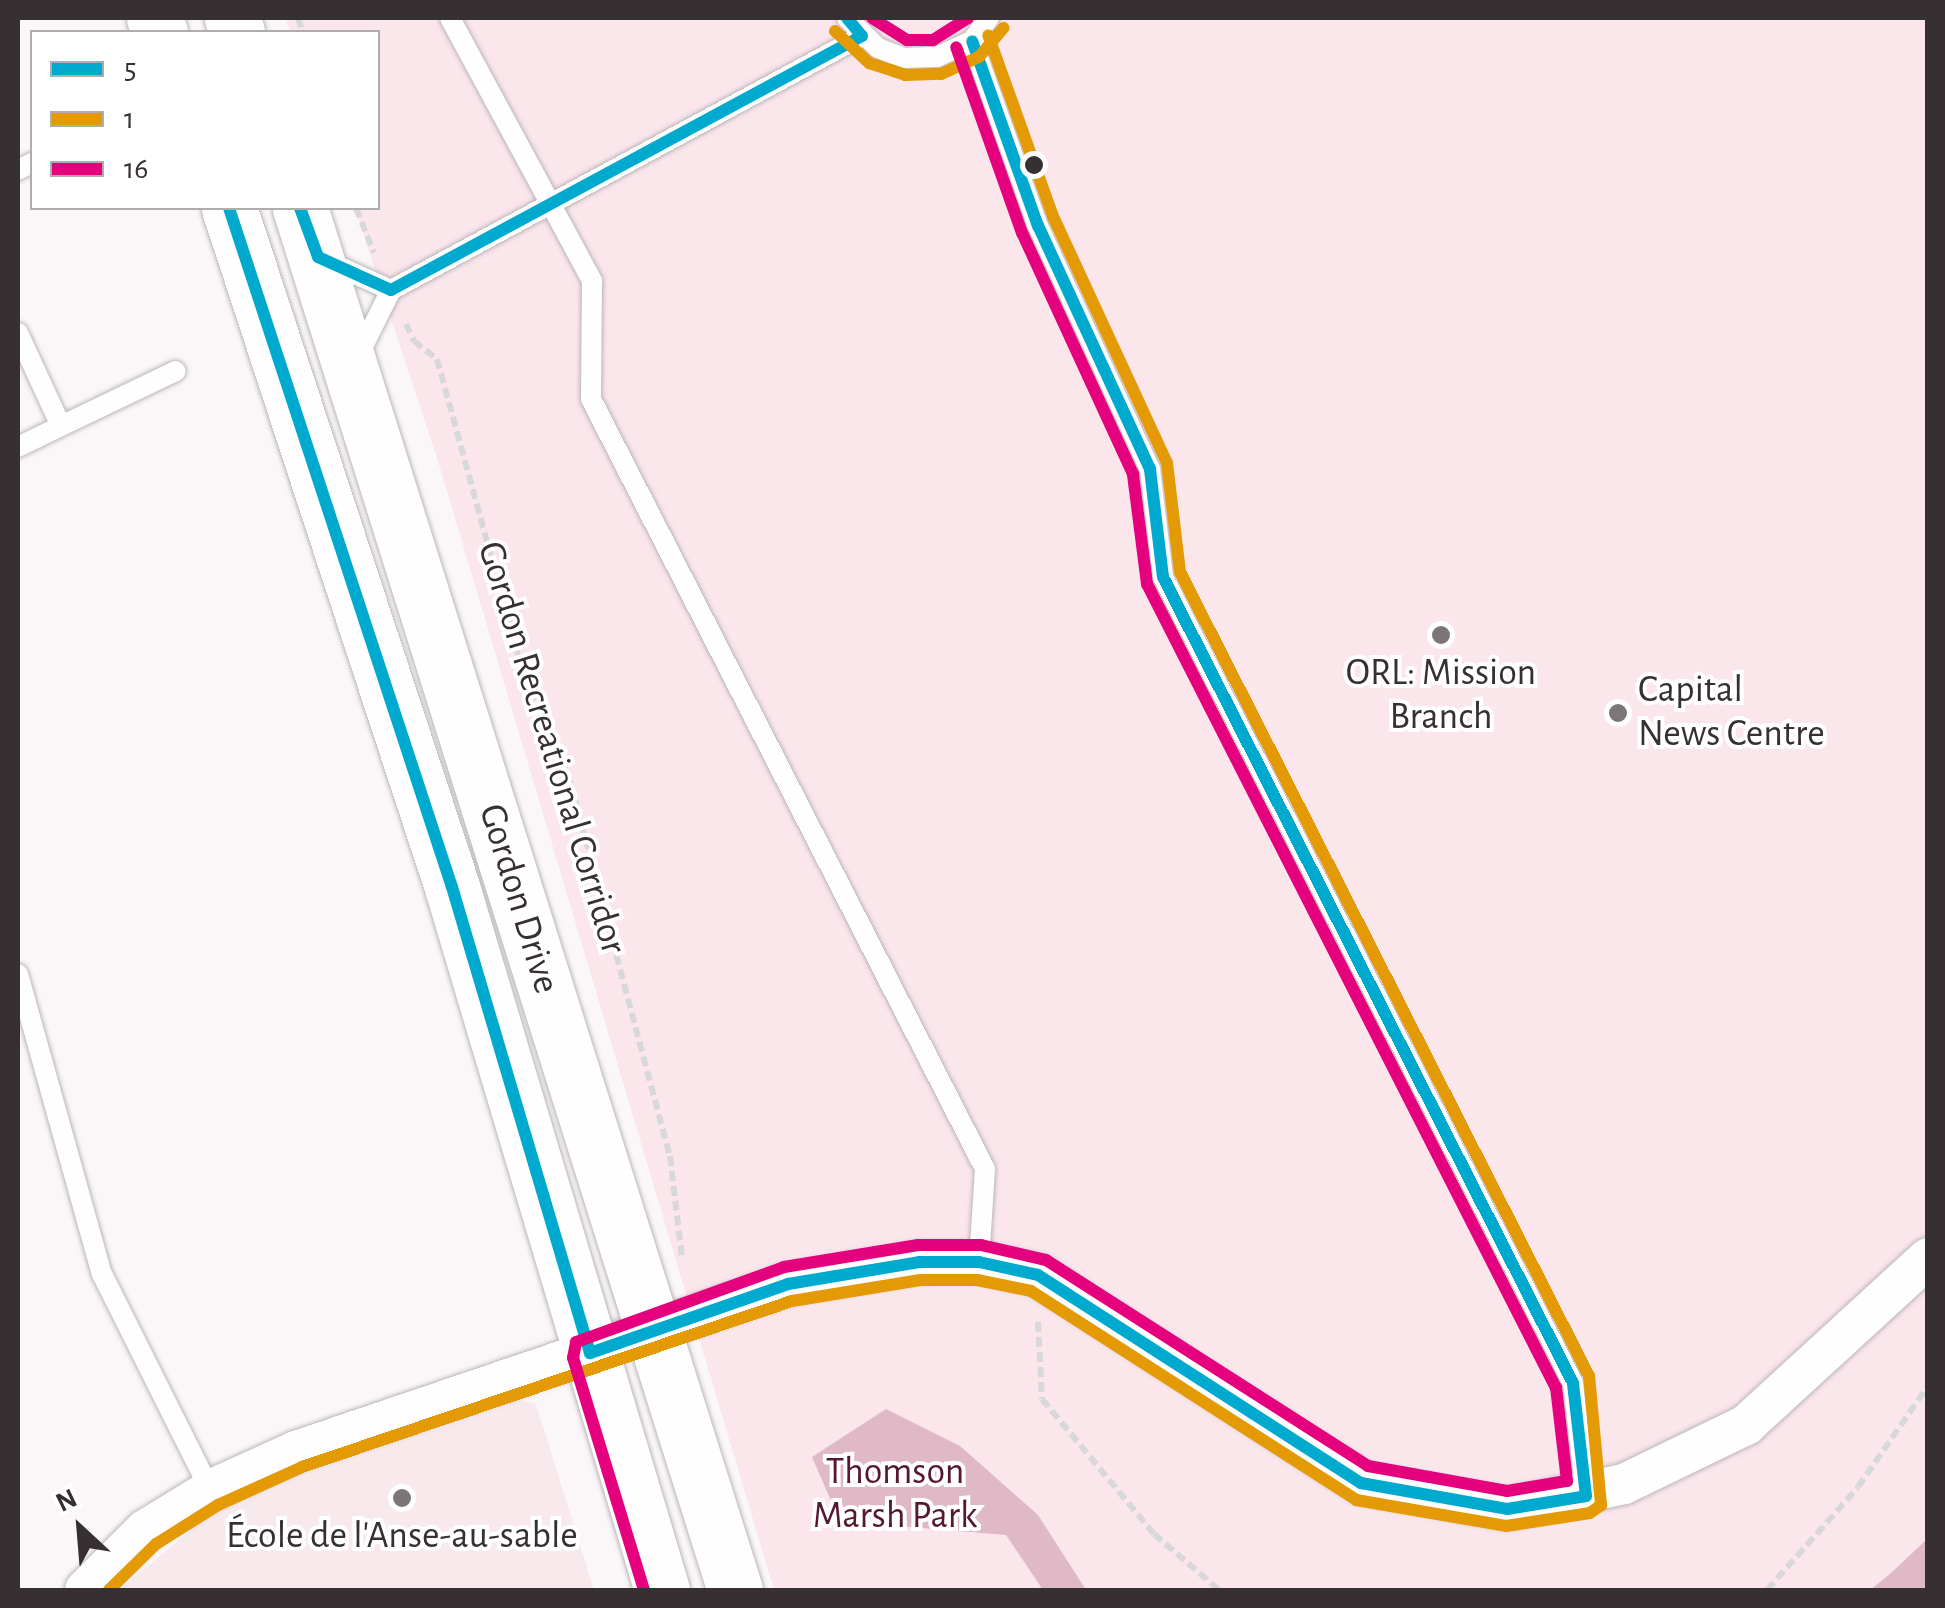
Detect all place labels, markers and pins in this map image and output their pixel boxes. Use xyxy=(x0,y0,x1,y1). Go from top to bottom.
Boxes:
unlabelled marker xyxy=(1024,155,1044,175)
marker: ORL: Mission Branch xyxy=(1430,624,1452,646)
place label: ORL: Mission Branch xyxy=(1346,651,1536,741)
place label: Capital News Centre xyxy=(1638,668,1825,758)
marker: Capital News Centre xyxy=(1607,702,1629,724)
marker: École de l'Anse-au-sable xyxy=(391,1487,413,1509)
place label: École de l'Anse-au-sable xyxy=(226,1514,578,1560)

